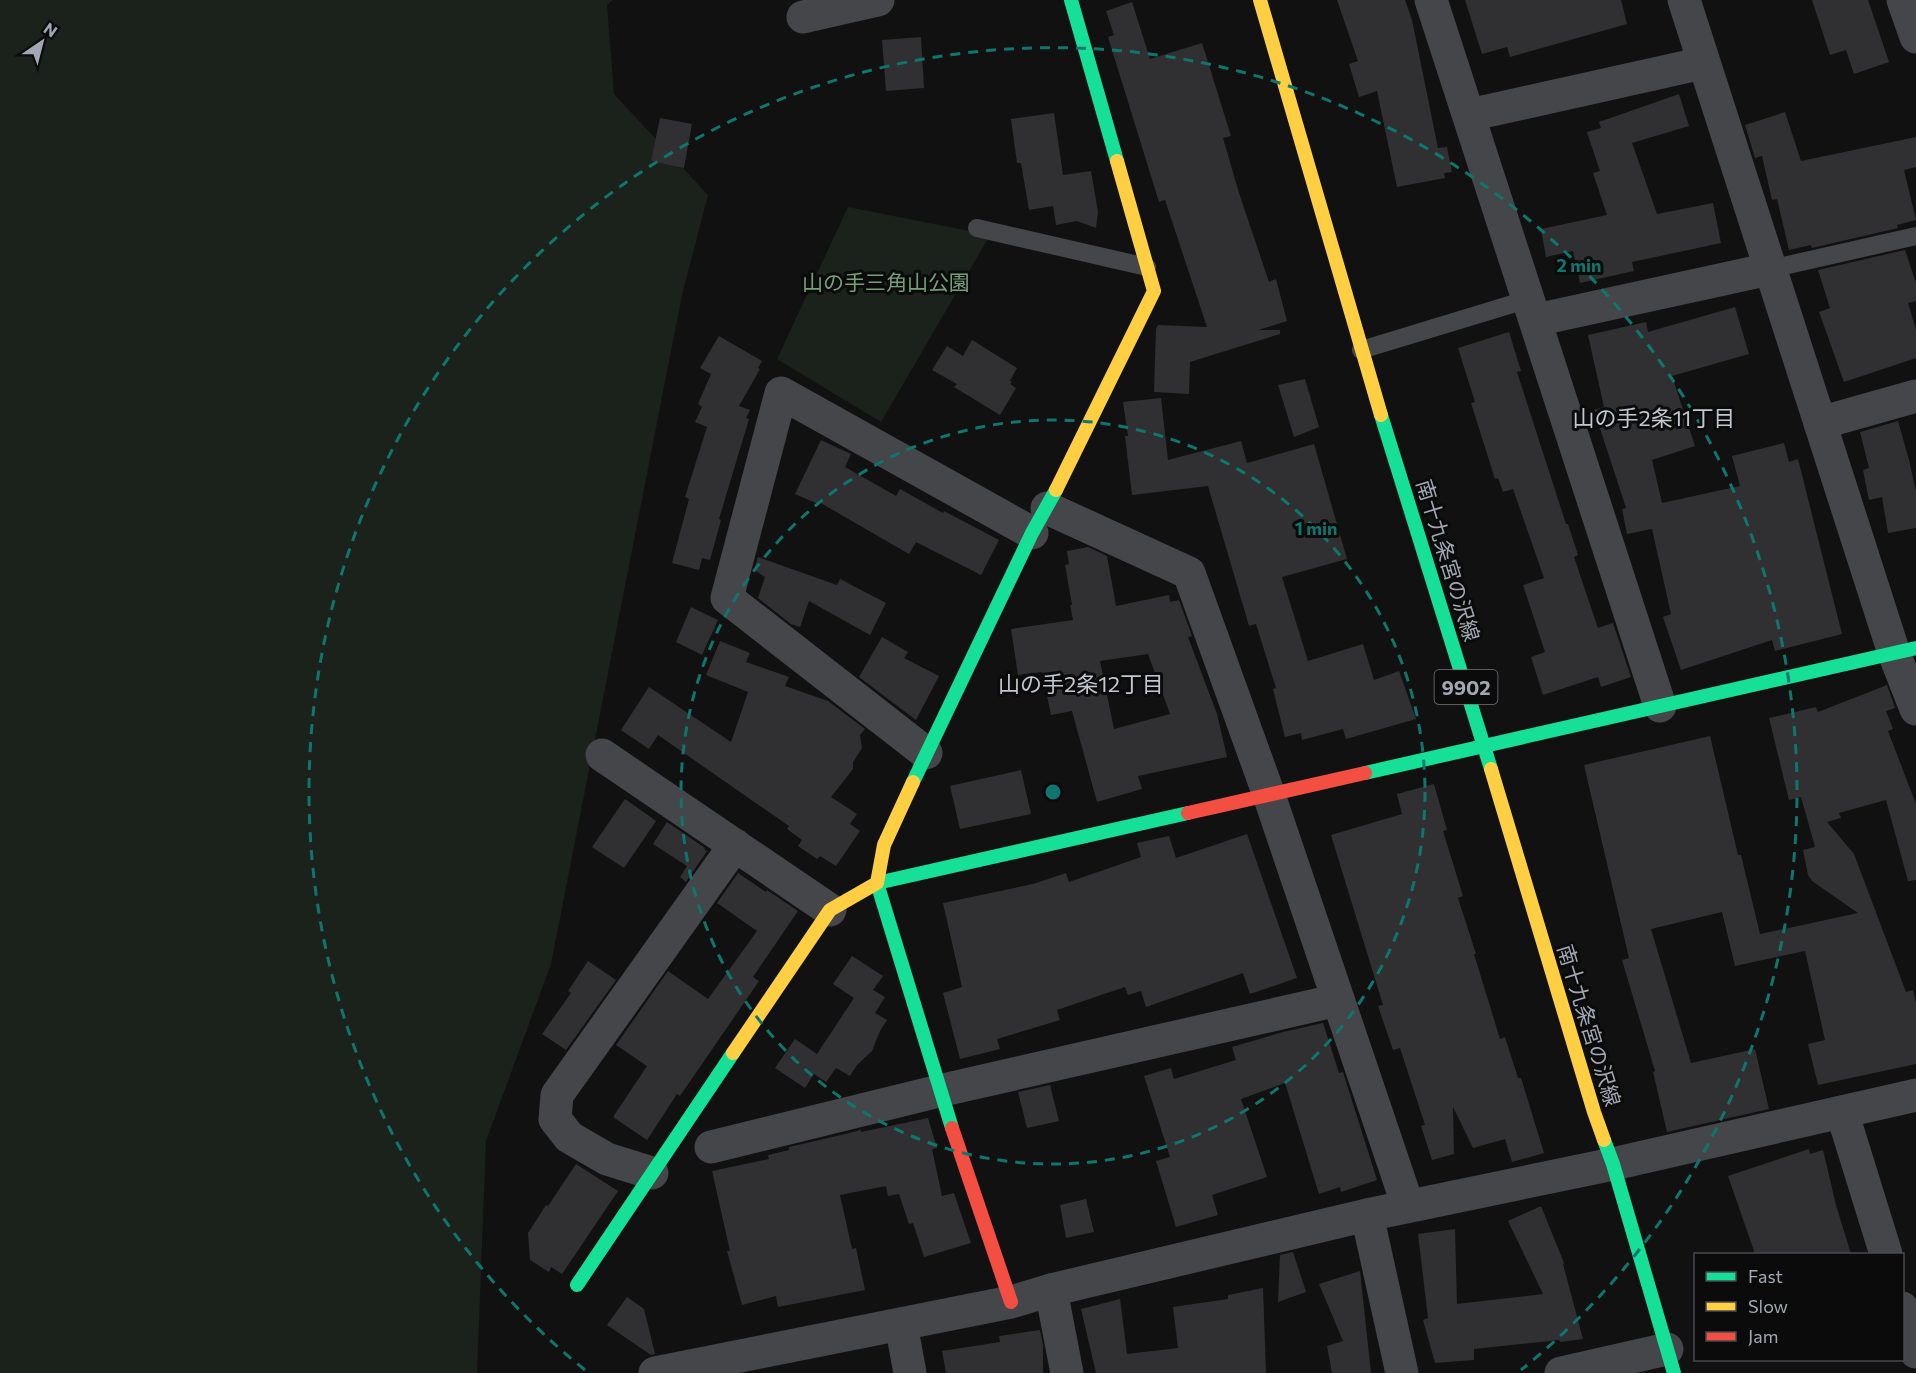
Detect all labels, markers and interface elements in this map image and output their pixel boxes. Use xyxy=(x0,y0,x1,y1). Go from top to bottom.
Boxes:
north arrow xyxy=(12,12,72,72)
text: N xyxy=(41,18,61,41)
text: 2 min xyxy=(1557,254,1601,276)
park label: 山の手三角山公園 xyxy=(802,269,970,294)
district label: 山の手2条11丁目 xyxy=(1572,404,1736,431)
street label: 南十九条宮の沢線 xyxy=(1412,476,1486,644)
text: 1 min xyxy=(1295,517,1337,539)
district label: 山の手2条12丁目 xyxy=(998,670,1164,697)
road number: 9902 xyxy=(1434,670,1498,704)
centre of rings xyxy=(1043,782,1063,802)
street label: 南十九条宮の沢線 xyxy=(1553,941,1627,1109)
legend xyxy=(1694,1253,1904,1361)
text: Fast xyxy=(1748,1265,1783,1287)
text: Slow xyxy=(1748,1295,1788,1317)
text: Jam xyxy=(1748,1325,1778,1347)

